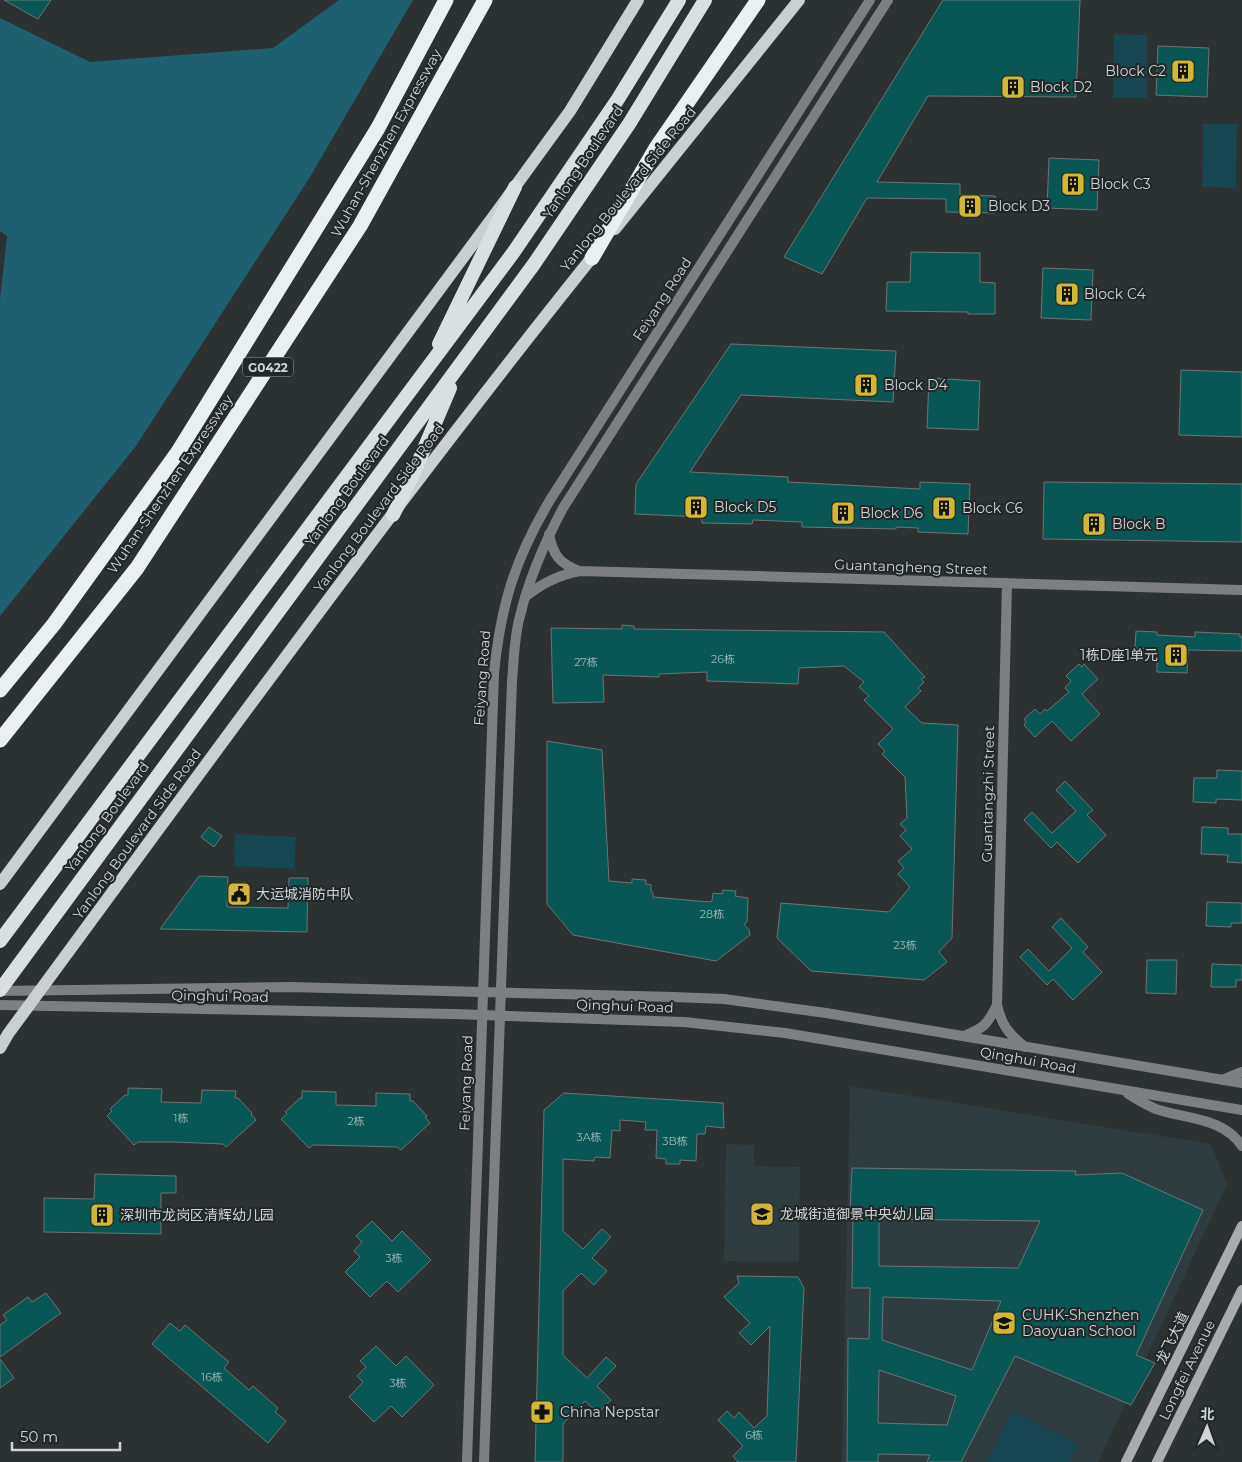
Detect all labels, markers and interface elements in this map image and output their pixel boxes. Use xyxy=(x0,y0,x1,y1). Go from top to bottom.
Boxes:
street label: Wuhan-Shenzhen Expressway xyxy=(327,45,445,240)
building icon: Block C2 xyxy=(1170,58,1196,84)
place label: Block C2 xyxy=(1105,62,1166,80)
building icon: Block D2 xyxy=(1000,74,1026,100)
place label: Block D2 xyxy=(1030,78,1092,96)
street label: Yanlong Boulevard xyxy=(539,102,627,222)
street label: Yanlong Boulevard Side Road xyxy=(556,103,700,275)
building icon: Block C3 xyxy=(1060,171,1086,197)
place label: Block C3 xyxy=(1090,175,1151,193)
building icon: Block D3 xyxy=(957,193,983,219)
place label: Block D3 xyxy=(988,197,1050,215)
street label: Feiyang Road xyxy=(628,254,696,344)
building icon: Block C4 xyxy=(1054,281,1080,307)
place label: Block C4 xyxy=(1084,285,1146,303)
road number: G0422 xyxy=(243,358,293,377)
building icon: Block D4 xyxy=(853,372,879,398)
place label: Block D4 xyxy=(884,376,948,394)
street label: Wuhan-Shenzhen Expressway xyxy=(103,391,237,577)
street label: Yanlong Boulevard Side Road xyxy=(310,420,448,596)
street label: Yanlong Boulevard xyxy=(301,432,393,550)
building icon: Block D5 xyxy=(683,494,709,520)
building icon: Block C6 xyxy=(931,495,957,521)
place label: Block D5 xyxy=(714,498,776,516)
place label: Block C6 xyxy=(962,499,1024,517)
building icon: Block D6 xyxy=(830,500,856,526)
place label: Block D6 xyxy=(860,504,923,522)
building icon: Block B xyxy=(1081,511,1107,537)
place label: Block B xyxy=(1112,515,1165,533)
street label: Guantangheng Street xyxy=(834,555,988,579)
street label: Feiyang Road xyxy=(470,630,494,726)
building icon: 1栋D座1单元 xyxy=(1163,642,1189,668)
place label: 1栋D座1单元 xyxy=(1080,646,1158,664)
house number: 26栋 xyxy=(711,652,735,666)
house number: 27栋 xyxy=(574,655,598,669)
street label: Guantangzhi Street xyxy=(978,725,998,863)
street label: Yanlong Boulevard Side Road xyxy=(69,745,205,923)
street label: Yanlong Boulevard xyxy=(61,758,153,876)
public building icon: 大运城消防中队 xyxy=(226,881,252,907)
place label: 大运城消防中队 xyxy=(256,885,354,903)
house number: 28栋 xyxy=(700,907,724,921)
house number: 23栋 xyxy=(893,938,917,952)
street label: Qinghui Road xyxy=(171,986,269,1006)
street label: Qinghui Road xyxy=(576,995,674,1017)
street label: Feiyang Road xyxy=(455,1035,477,1131)
street label: Qinghui Road xyxy=(978,1043,1078,1077)
house number: 1栋 xyxy=(174,1111,188,1125)
house number: 2栋 xyxy=(347,1114,365,1128)
house number: 3A栋 xyxy=(576,1130,602,1144)
house number: 3B栋 xyxy=(662,1134,688,1148)
school or university icon: 龙城街道御景中央幼儿园 xyxy=(749,1201,775,1227)
building icon: 深圳市龙岗区清辉幼儿园 xyxy=(89,1202,115,1228)
place label: 龙城街道御景中央幼儿园 xyxy=(780,1205,934,1223)
place label: 深圳市龙岗区清辉幼儿园 xyxy=(120,1206,274,1224)
house number: 3栋 xyxy=(385,1251,403,1265)
place label: CUHK-Shenzhen Daoyuan School xyxy=(1022,1306,1140,1340)
street label: 龙飞大道 xyxy=(1152,1309,1192,1367)
school or university icon: CUHK-Shenzhen Daoyuan School xyxy=(991,1310,1017,1336)
street label: Longfei Avenue xyxy=(1155,1317,1219,1423)
house number: 16栋 xyxy=(201,1370,223,1384)
house number: 3栋 xyxy=(389,1376,407,1390)
pharmacy icon: China Nepstar xyxy=(529,1399,555,1425)
north arrow xyxy=(1182,1402,1232,1452)
place label: China Nepstar xyxy=(560,1403,660,1421)
text: 北 xyxy=(1200,1405,1215,1423)
scale bar xyxy=(12,1420,120,1452)
text: 50 m xyxy=(20,1427,58,1446)
house number: 6栋 xyxy=(745,1428,763,1442)

